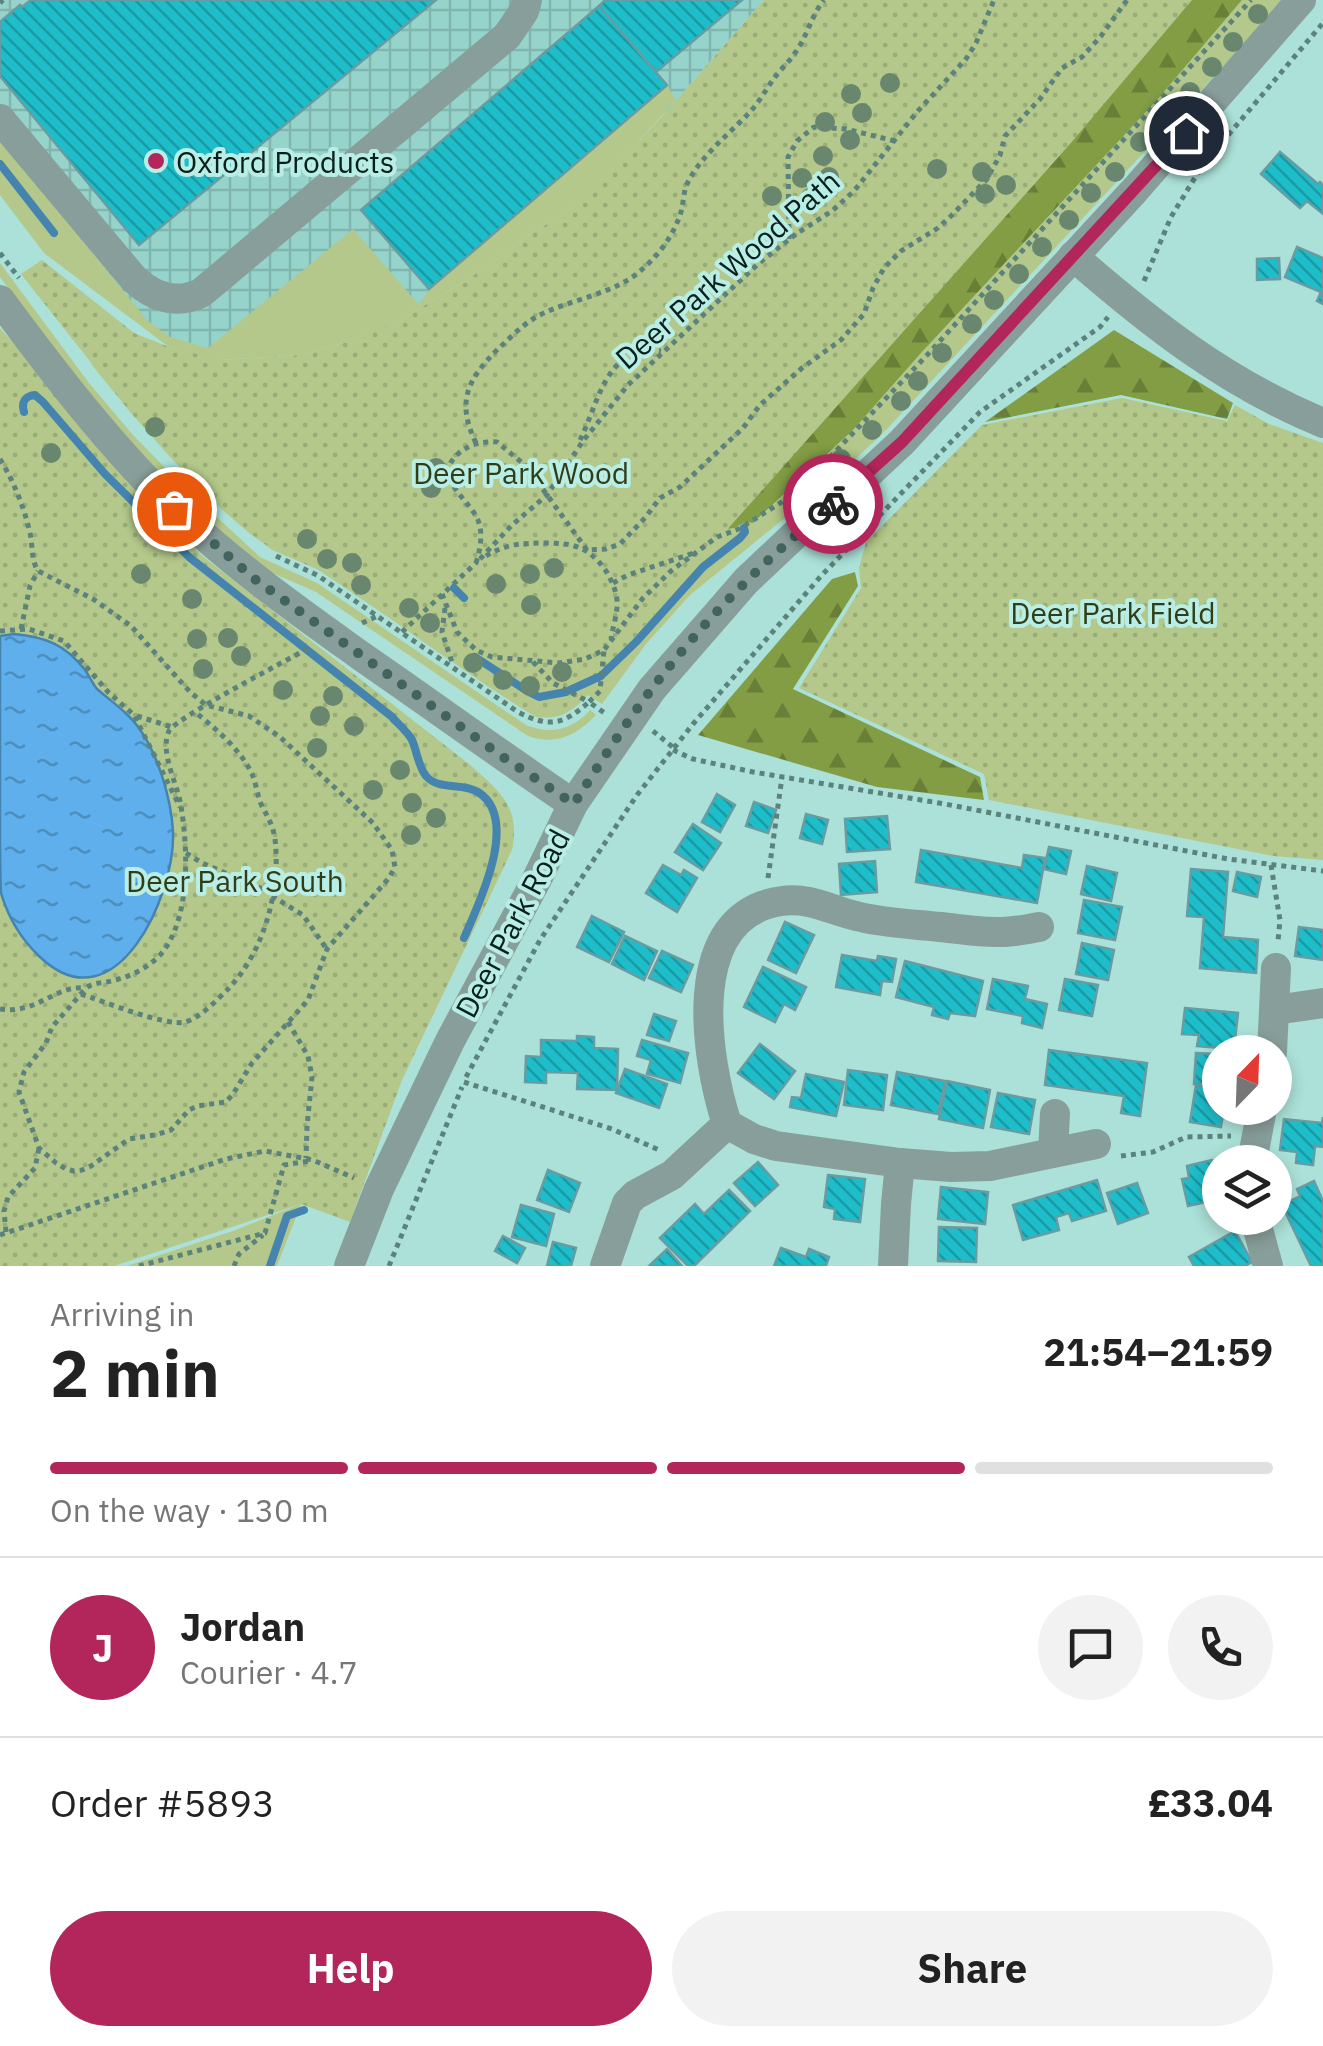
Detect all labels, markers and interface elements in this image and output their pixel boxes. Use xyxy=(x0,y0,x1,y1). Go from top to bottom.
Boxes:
pin xyxy=(1144,91,1229,176)
icon: home xyxy=(1159,106,1214,161)
place label: Oxford Products xyxy=(176,142,394,181)
marker: Oxford Products xyxy=(145,150,167,172)
street label: Deer Park Wood Path xyxy=(607,161,847,377)
park label: Deer Park Wood xyxy=(413,453,629,492)
courier xyxy=(783,454,883,554)
pin xyxy=(132,467,217,552)
icon: bike xyxy=(806,477,861,532)
icon: bag xyxy=(147,482,202,537)
park label: Deer Park Field xyxy=(1010,593,1216,632)
street label: Deer Park Road xyxy=(446,822,578,1024)
park label: Deer Park South xyxy=(126,861,344,900)
north arrow xyxy=(1202,1035,1292,1125)
map controls xyxy=(1202,1035,1292,1235)
button: layers xyxy=(1202,1145,1292,1235)
text: Arriving in xyxy=(50,1293,195,1335)
text: 21:54–21:59 xyxy=(1043,1327,1273,1376)
text: 2 min xyxy=(50,1330,220,1415)
text: On the way · 130 m xyxy=(50,1489,329,1531)
button: chat xyxy=(1038,1595,1143,1700)
button: phone xyxy=(1168,1595,1273,1700)
text: Jordan xyxy=(180,1602,305,1651)
text: J xyxy=(92,1623,113,1672)
text: Courier · 4.7 xyxy=(180,1651,358,1693)
text: Order #5893 xyxy=(50,1778,275,1827)
text: £33.04 xyxy=(1148,1778,1273,1827)
button: Help xyxy=(50,1911,652,2026)
button: Share xyxy=(672,1911,1273,2026)

